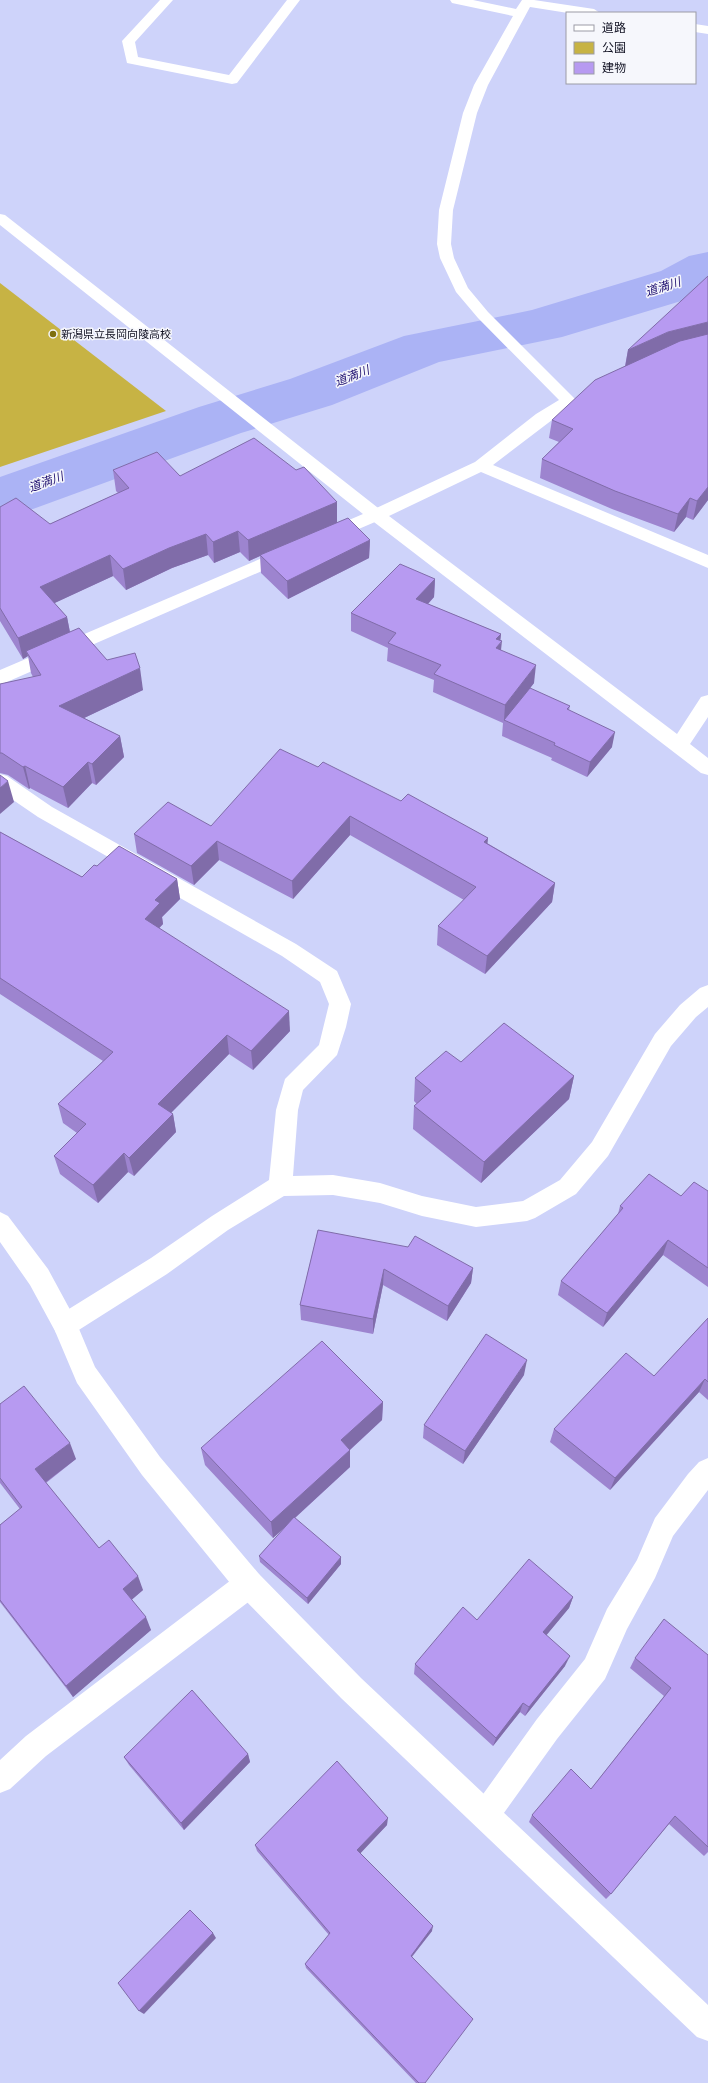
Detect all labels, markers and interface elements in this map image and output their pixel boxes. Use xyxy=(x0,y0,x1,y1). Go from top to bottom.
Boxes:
legend xyxy=(566,12,696,84)
text: 道路 xyxy=(602,20,626,36)
text: 公園 xyxy=(602,40,626,56)
text: 建物 xyxy=(602,60,626,76)
water label: 道満川 xyxy=(643,273,684,300)
place label: 新潟県立長岡向陵高校 xyxy=(61,327,171,342)
marker: 新潟県立長岡向陵高校 xyxy=(48,329,58,339)
water label: 道満川 xyxy=(332,361,374,390)
water label: 道満川 xyxy=(26,468,68,496)

